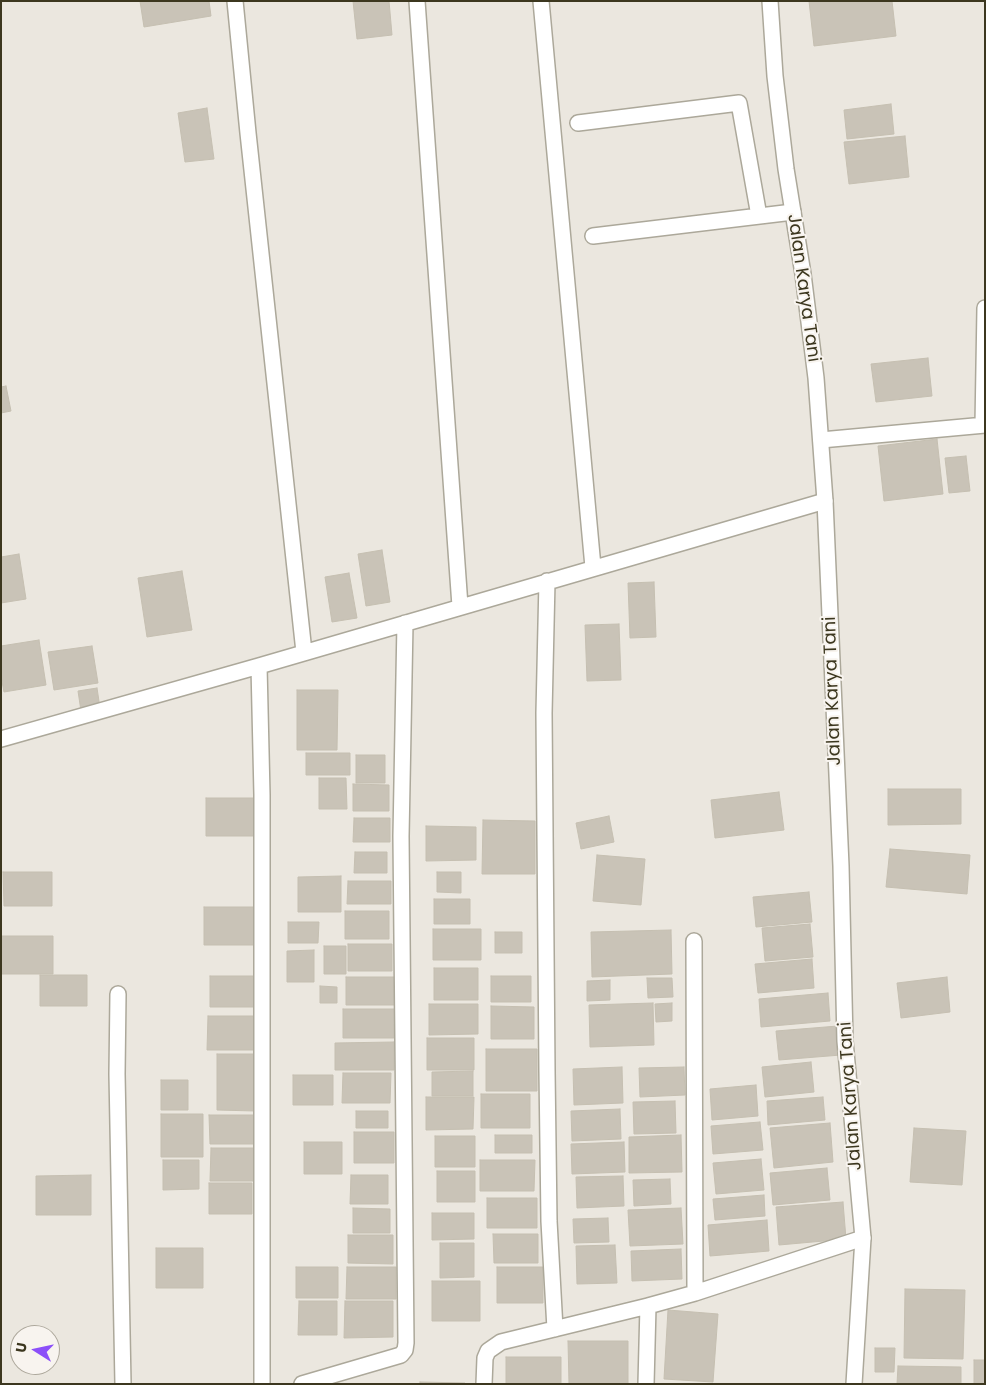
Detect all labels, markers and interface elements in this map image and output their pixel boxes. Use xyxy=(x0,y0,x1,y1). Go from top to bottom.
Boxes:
street label: Jalan Karya Tani xyxy=(782,213,824,363)
street label: Jalan Karya Tani xyxy=(820,616,846,766)
street label: Jalan Karya Tani xyxy=(835,1021,867,1171)
north arrow xyxy=(10,1325,60,1375)
text: U xyxy=(11,1341,32,1354)

